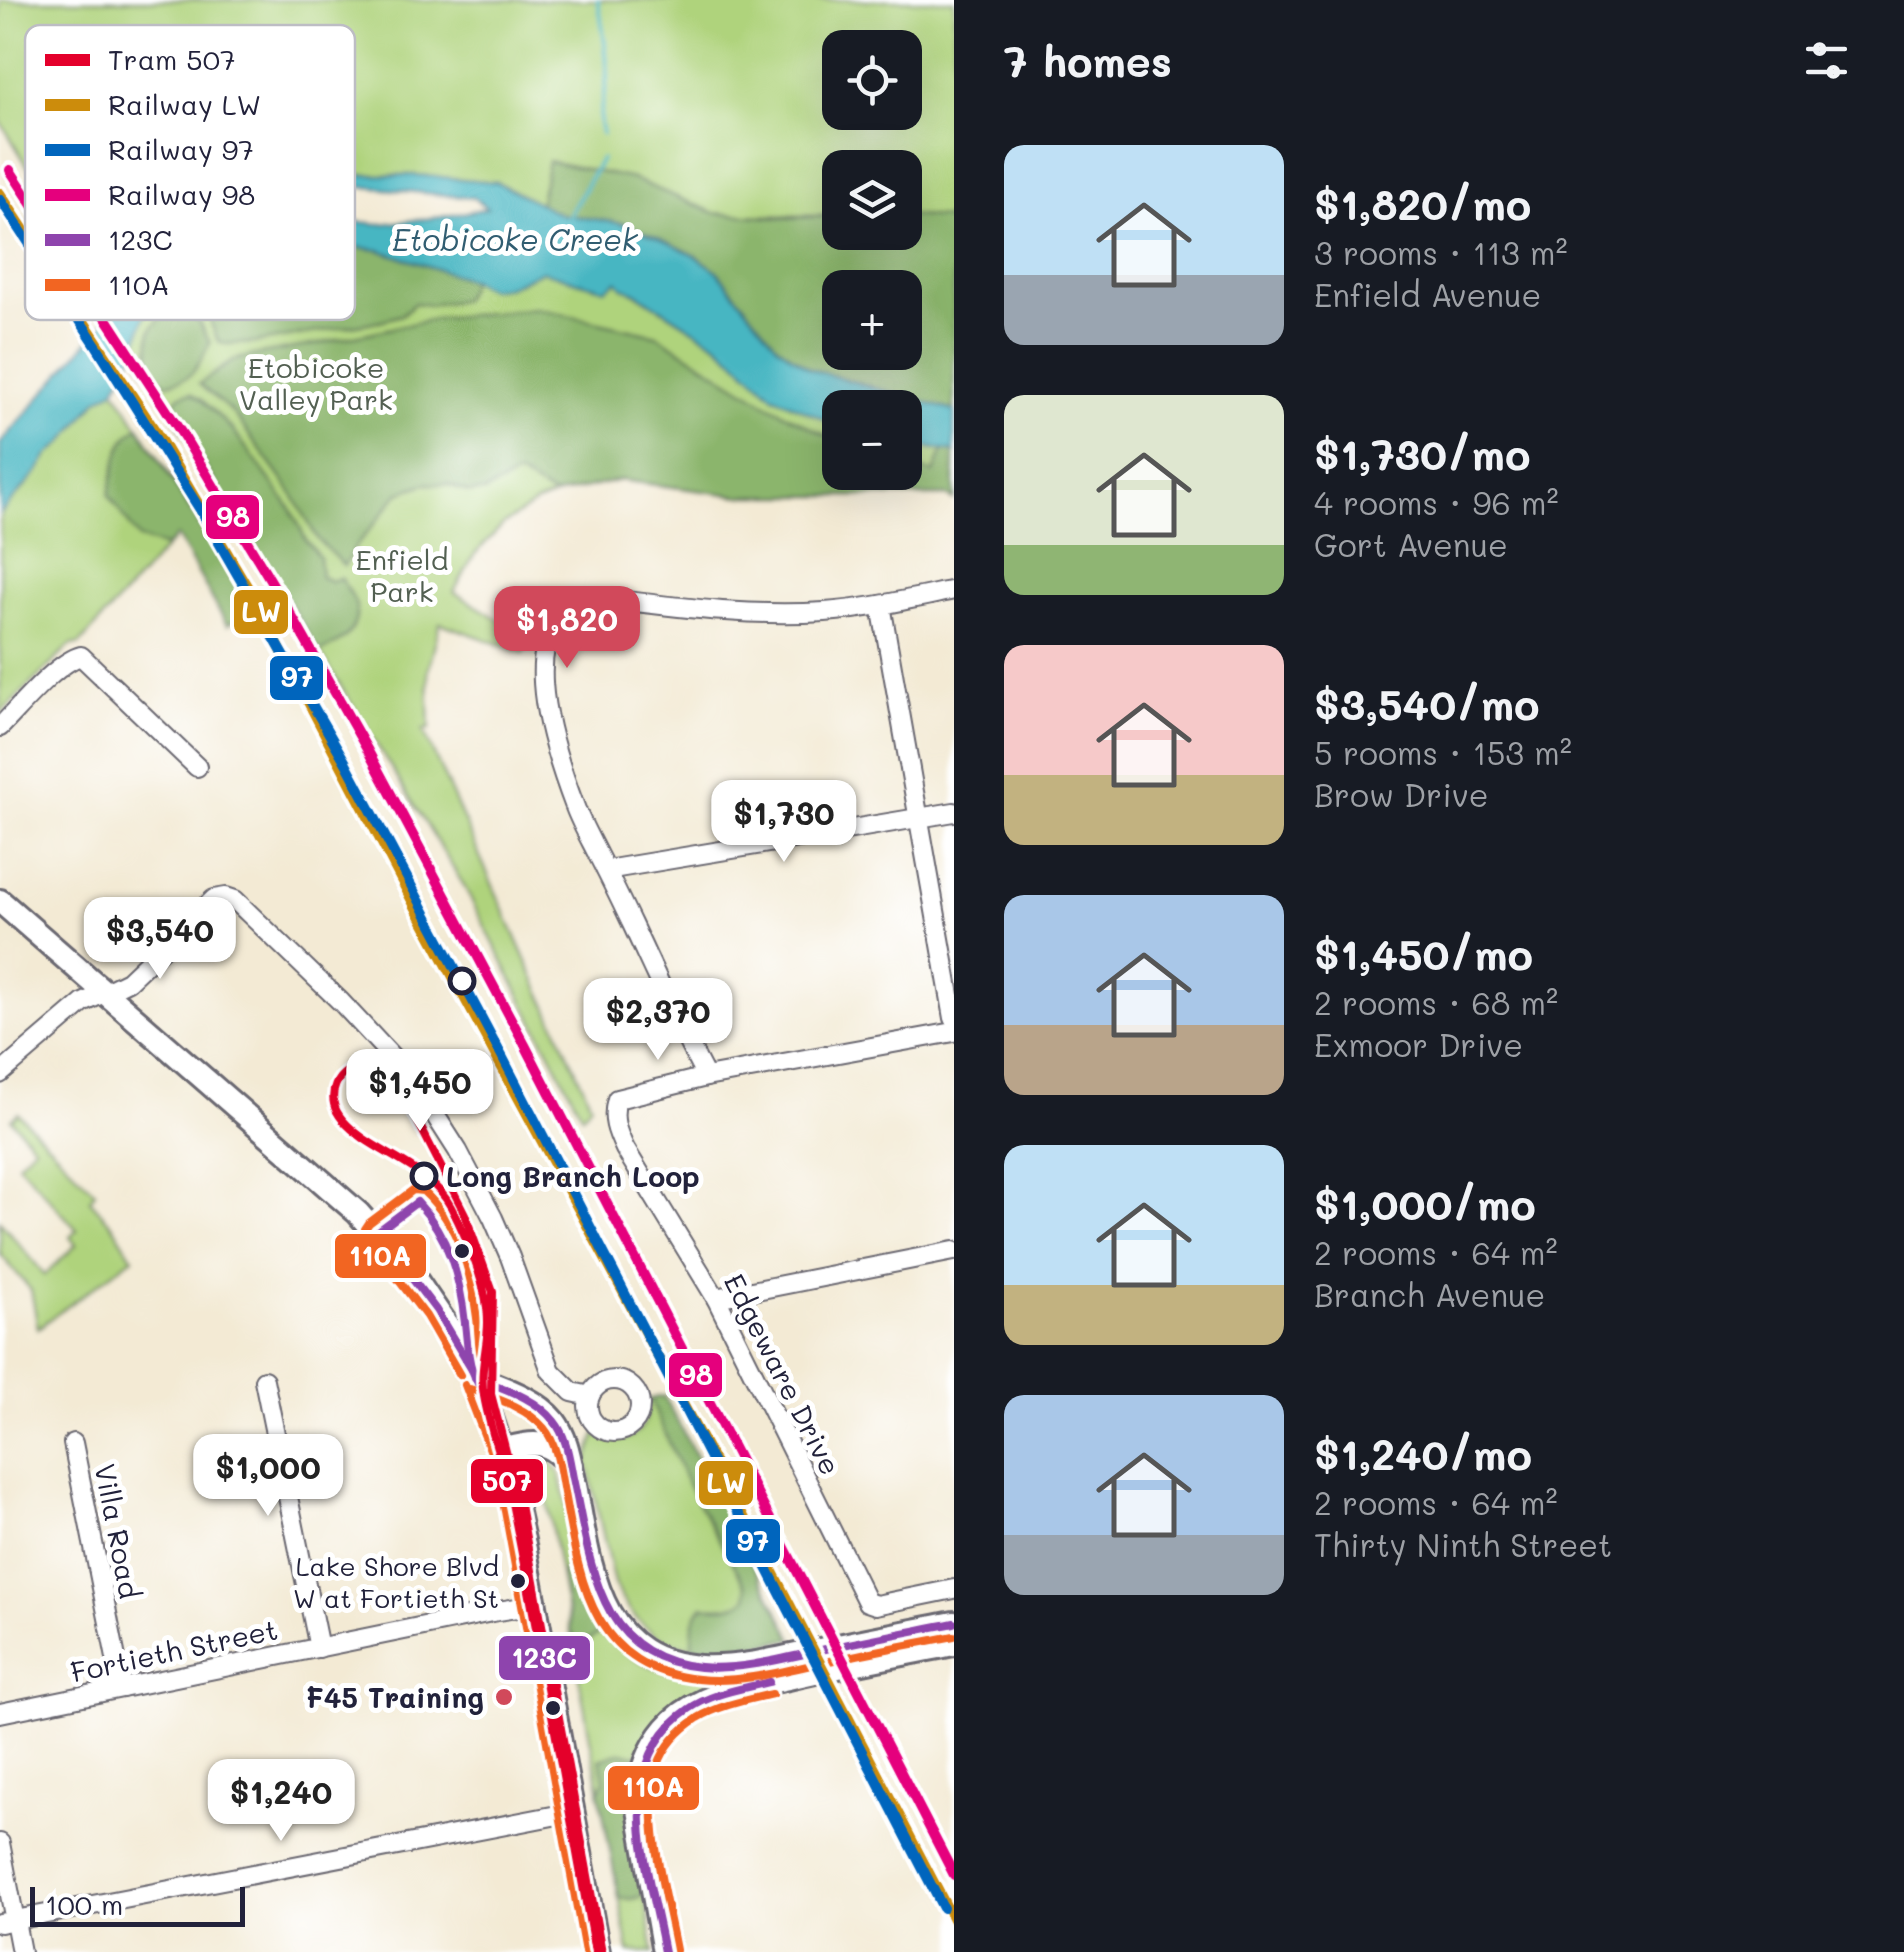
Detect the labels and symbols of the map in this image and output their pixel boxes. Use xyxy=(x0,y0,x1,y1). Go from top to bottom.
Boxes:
legend xyxy=(25,25,355,320)
text: Tram 507 xyxy=(108,41,236,77)
text: Railway LW xyxy=(108,86,261,122)
text: Railway 97 xyxy=(108,131,254,167)
text: Railway 98 xyxy=(108,176,255,212)
water label: Etobicoke Creek xyxy=(392,219,639,259)
text: 123C xyxy=(108,221,173,257)
text: 110A xyxy=(108,266,170,302)
park label: Etobicoke Valley Park xyxy=(239,349,393,417)
line badge: 98 xyxy=(204,493,261,541)
text: 98 xyxy=(216,498,250,534)
park label: Enfield Park xyxy=(355,541,449,609)
pin: $1,820 xyxy=(486,586,648,671)
line badge: LW xyxy=(232,588,290,636)
text: LW xyxy=(241,593,281,629)
line badge: 97 xyxy=(268,654,325,702)
text: 97 xyxy=(281,658,313,694)
pin: $1,730 xyxy=(703,780,865,865)
pin: $3,540 xyxy=(79,897,241,982)
unlabelled marker xyxy=(449,968,475,994)
pin: $2,370 xyxy=(577,978,739,1063)
pin: $1,450 xyxy=(339,1049,501,1134)
place label: Long Branch Loop xyxy=(446,1158,700,1194)
marker: Long Branch Loop xyxy=(411,1163,437,1189)
line badge: 110A xyxy=(333,1232,428,1280)
text: 110A xyxy=(349,1237,411,1273)
unlabelled marker xyxy=(452,1241,472,1261)
street label: Edgeware Drive xyxy=(717,1267,849,1481)
line badge: 98 xyxy=(667,1351,724,1399)
text: 98 xyxy=(679,1356,713,1392)
pin: $1,000 xyxy=(187,1434,349,1519)
line badge: 507 xyxy=(469,1457,545,1505)
line badge: LW xyxy=(697,1459,755,1507)
street label: Villa Road xyxy=(87,1460,149,1602)
text: 507 xyxy=(482,1462,532,1498)
text: LW xyxy=(706,1464,746,1500)
line badge: 97 xyxy=(724,1517,782,1565)
text: 97 xyxy=(737,1522,769,1558)
place label: Lake Shore Blvd W at Fortieth St xyxy=(293,1549,499,1615)
marker: Lake Shore Blvd W at Fortieth St xyxy=(508,1571,528,1591)
street label: Fortieth Street xyxy=(67,1610,281,1690)
line badge: 123C xyxy=(497,1634,592,1682)
text: 123C xyxy=(511,1639,577,1675)
place label: F45 Training xyxy=(306,1679,484,1715)
marker: F45 Training xyxy=(493,1686,515,1708)
unlabelled marker xyxy=(543,1698,563,1718)
pin: $1,240 xyxy=(200,1759,362,1844)
line badge: 110A xyxy=(606,1764,701,1812)
text: 110A xyxy=(622,1768,684,1804)
scale bar xyxy=(30,1882,245,1926)

